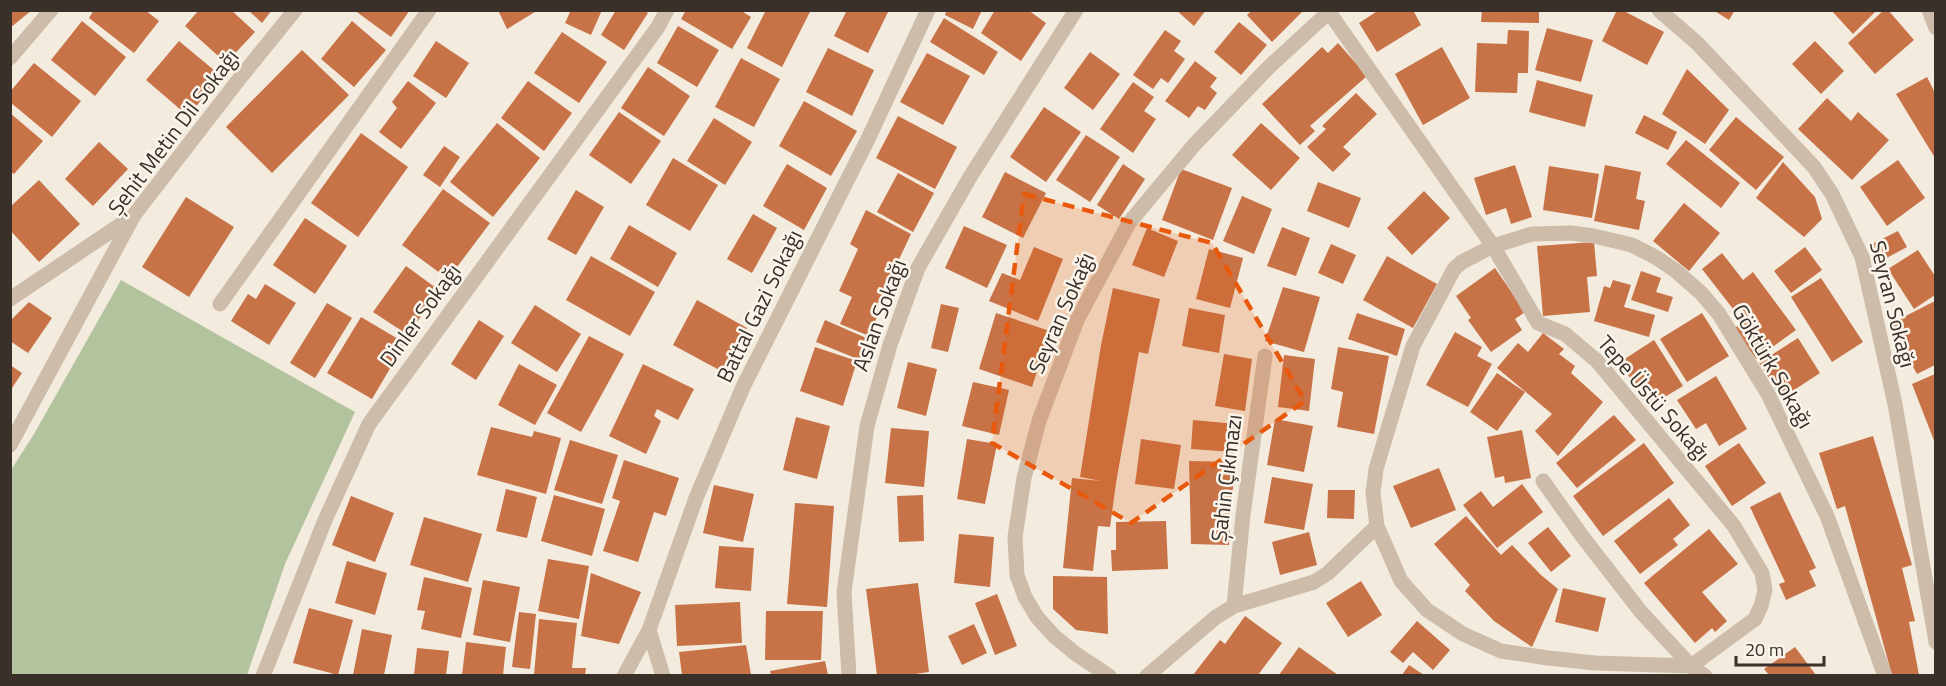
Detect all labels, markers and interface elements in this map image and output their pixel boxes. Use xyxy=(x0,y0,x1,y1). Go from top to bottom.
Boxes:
street label: Şehit Metin Dil Sokağı xyxy=(99,42,247,222)
street label: Battal Gazi Sokağı xyxy=(707,224,811,388)
street label: Seyran Sokağı xyxy=(1861,237,1925,371)
street label: Seyran Sokağı xyxy=(1019,247,1103,379)
street label: Aslan Sokağı xyxy=(843,254,915,376)
street label: Dinler Sokağı xyxy=(371,256,469,374)
street label: Göktürk Sokağı xyxy=(1723,297,1823,435)
street label: Tepe Üstü Sokağı xyxy=(1589,327,1719,469)
street label: Şahin Çıkmazı xyxy=(1201,412,1251,544)
scale bar xyxy=(1736,629,1824,667)
text: 20 m xyxy=(1745,636,1784,663)

